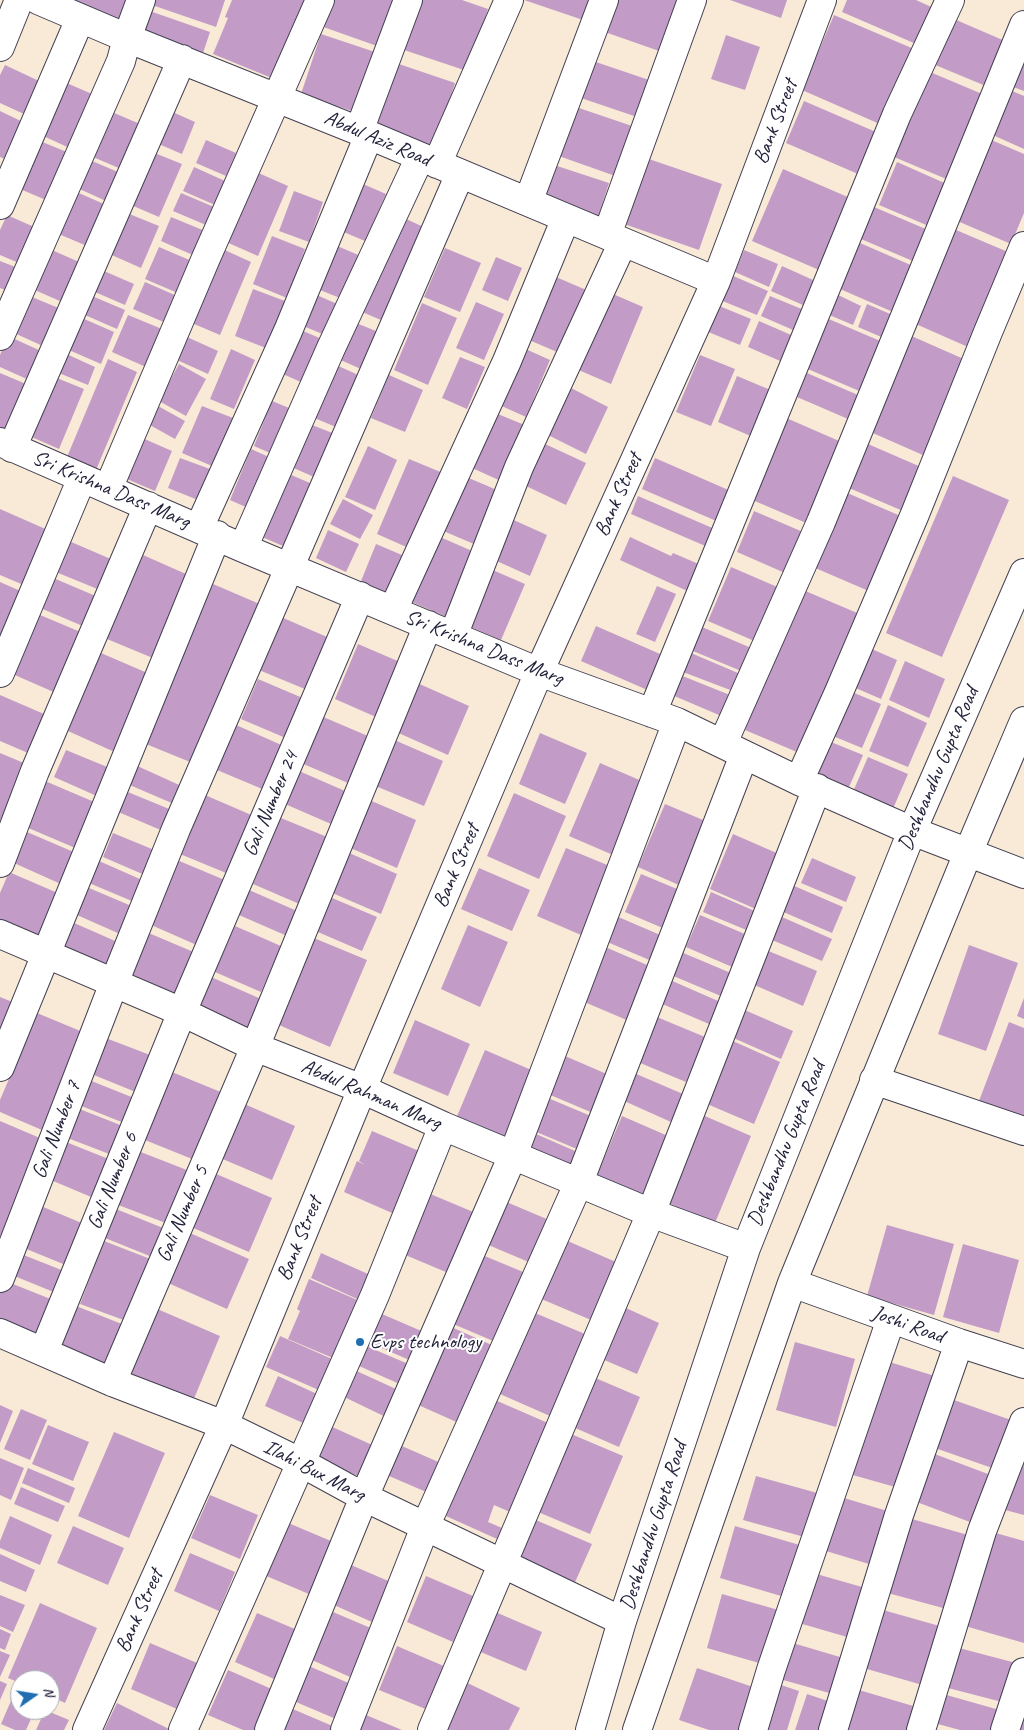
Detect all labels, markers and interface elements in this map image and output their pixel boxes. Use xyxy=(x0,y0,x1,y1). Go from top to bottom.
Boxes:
street label: Bank Street xyxy=(748,76,804,168)
street label: Abdul Aziz Road xyxy=(320,105,434,173)
street label: Sri Krishna Dass Marg xyxy=(29,446,193,534)
street label: Bank Street xyxy=(590,450,648,540)
street label: Sri Krishna Dass Marg xyxy=(401,605,567,691)
street label: Deshbandhu Gupta Road xyxy=(893,684,985,854)
street label: Gali Number 24 xyxy=(238,748,304,860)
street label: Bank Street xyxy=(428,821,486,911)
street label: Abdul Rahman Marg xyxy=(297,1054,445,1136)
street label: Deshbandhu Gupta Road xyxy=(743,1058,831,1230)
street label: Gali Number 7 xyxy=(27,1078,87,1182)
street label: Gali Number 6 xyxy=(82,1129,144,1233)
street label: Gali Number 5 xyxy=(151,1162,215,1266)
street label: Bank Street xyxy=(272,1193,328,1285)
street label: Joshi Road xyxy=(869,1300,947,1350)
place label: Evps technology xyxy=(370,1329,481,1355)
marker: Evps technology xyxy=(354,1336,366,1348)
street label: Ilahi Bux Marg xyxy=(259,1435,369,1507)
street label: Deshbandhu Gupta Road xyxy=(615,1439,693,1613)
street label: Bank Street xyxy=(111,1566,169,1656)
north arrow xyxy=(10,1670,60,1720)
text: N xyxy=(40,1686,58,1698)

